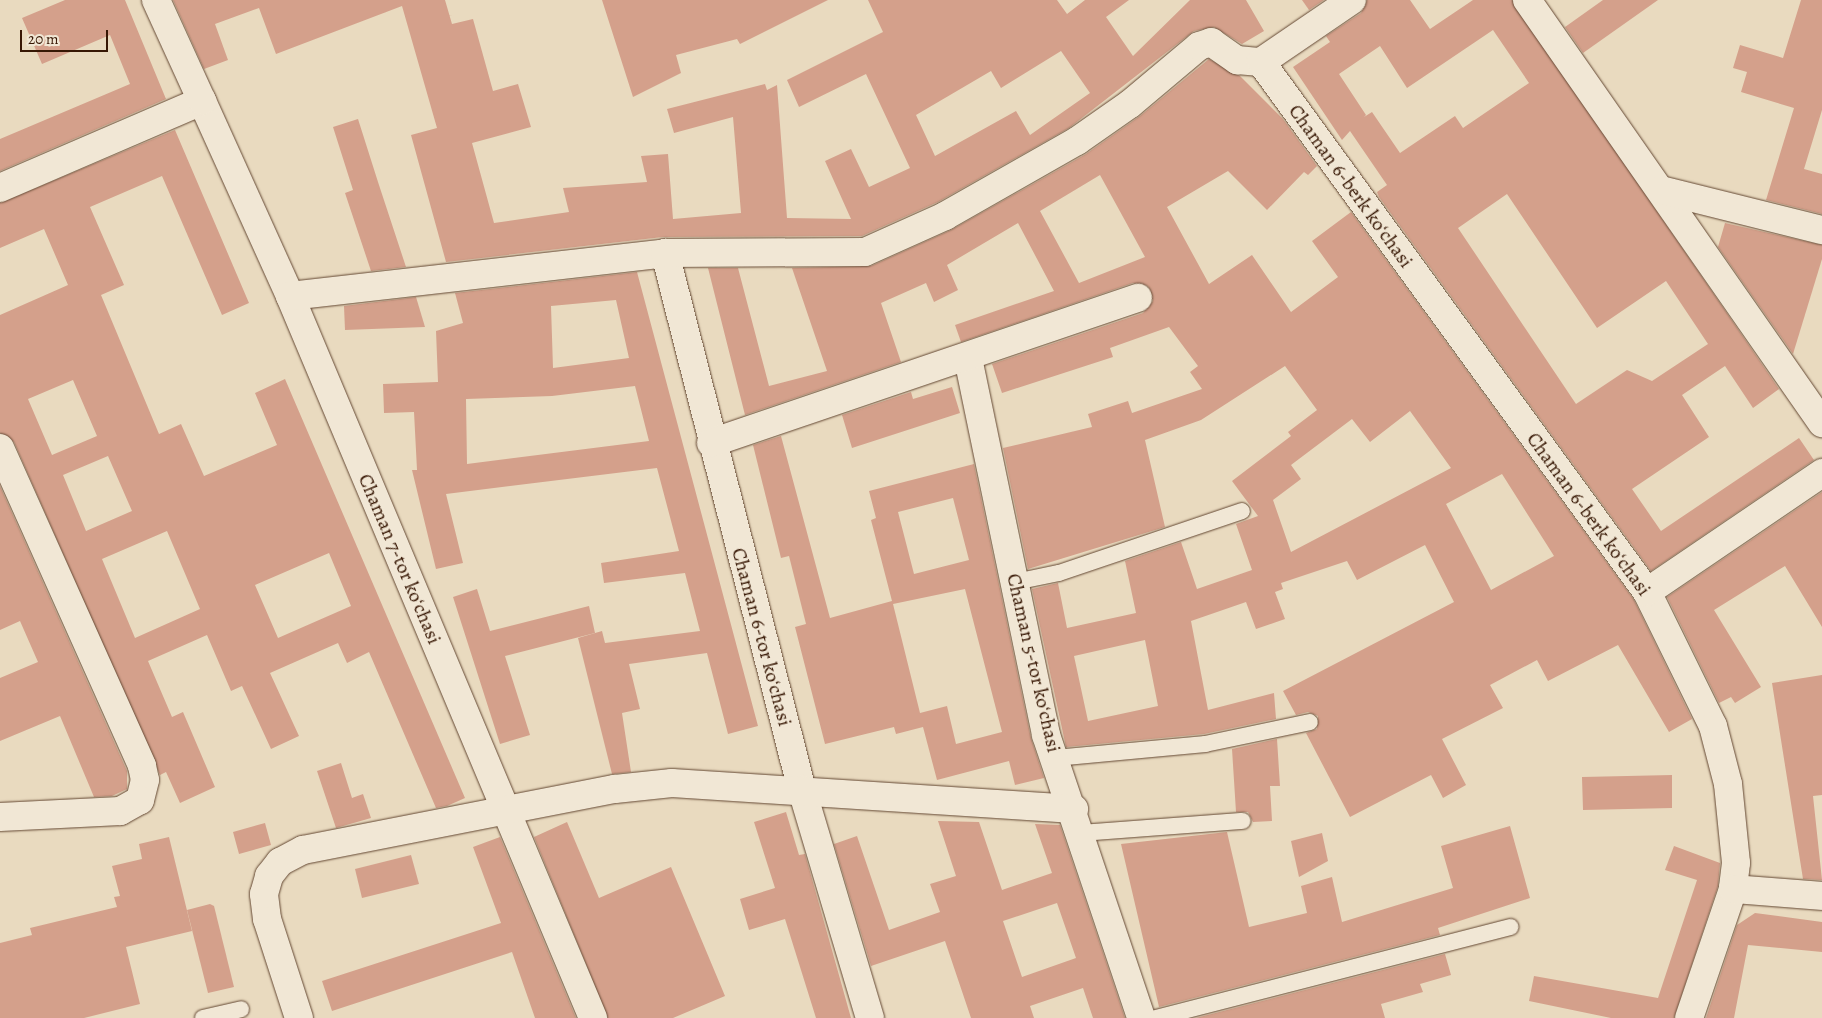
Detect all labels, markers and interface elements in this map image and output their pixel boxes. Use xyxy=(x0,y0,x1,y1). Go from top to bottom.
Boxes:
scale bar xyxy=(22,20,110,52)
text: 20 m xyxy=(28,29,59,49)
street label: Chaman 6-berk koʻchasi xyxy=(1284,100,1418,272)
street label: Chaman 6-berk koʻchasi xyxy=(1522,428,1656,600)
street label: Chaman 7-tor koʻchasi xyxy=(353,470,447,648)
street label: Chaman 6-tor koʻchasi xyxy=(727,545,797,729)
street label: Chaman 5-tor koʻchasi xyxy=(1002,571,1066,755)

